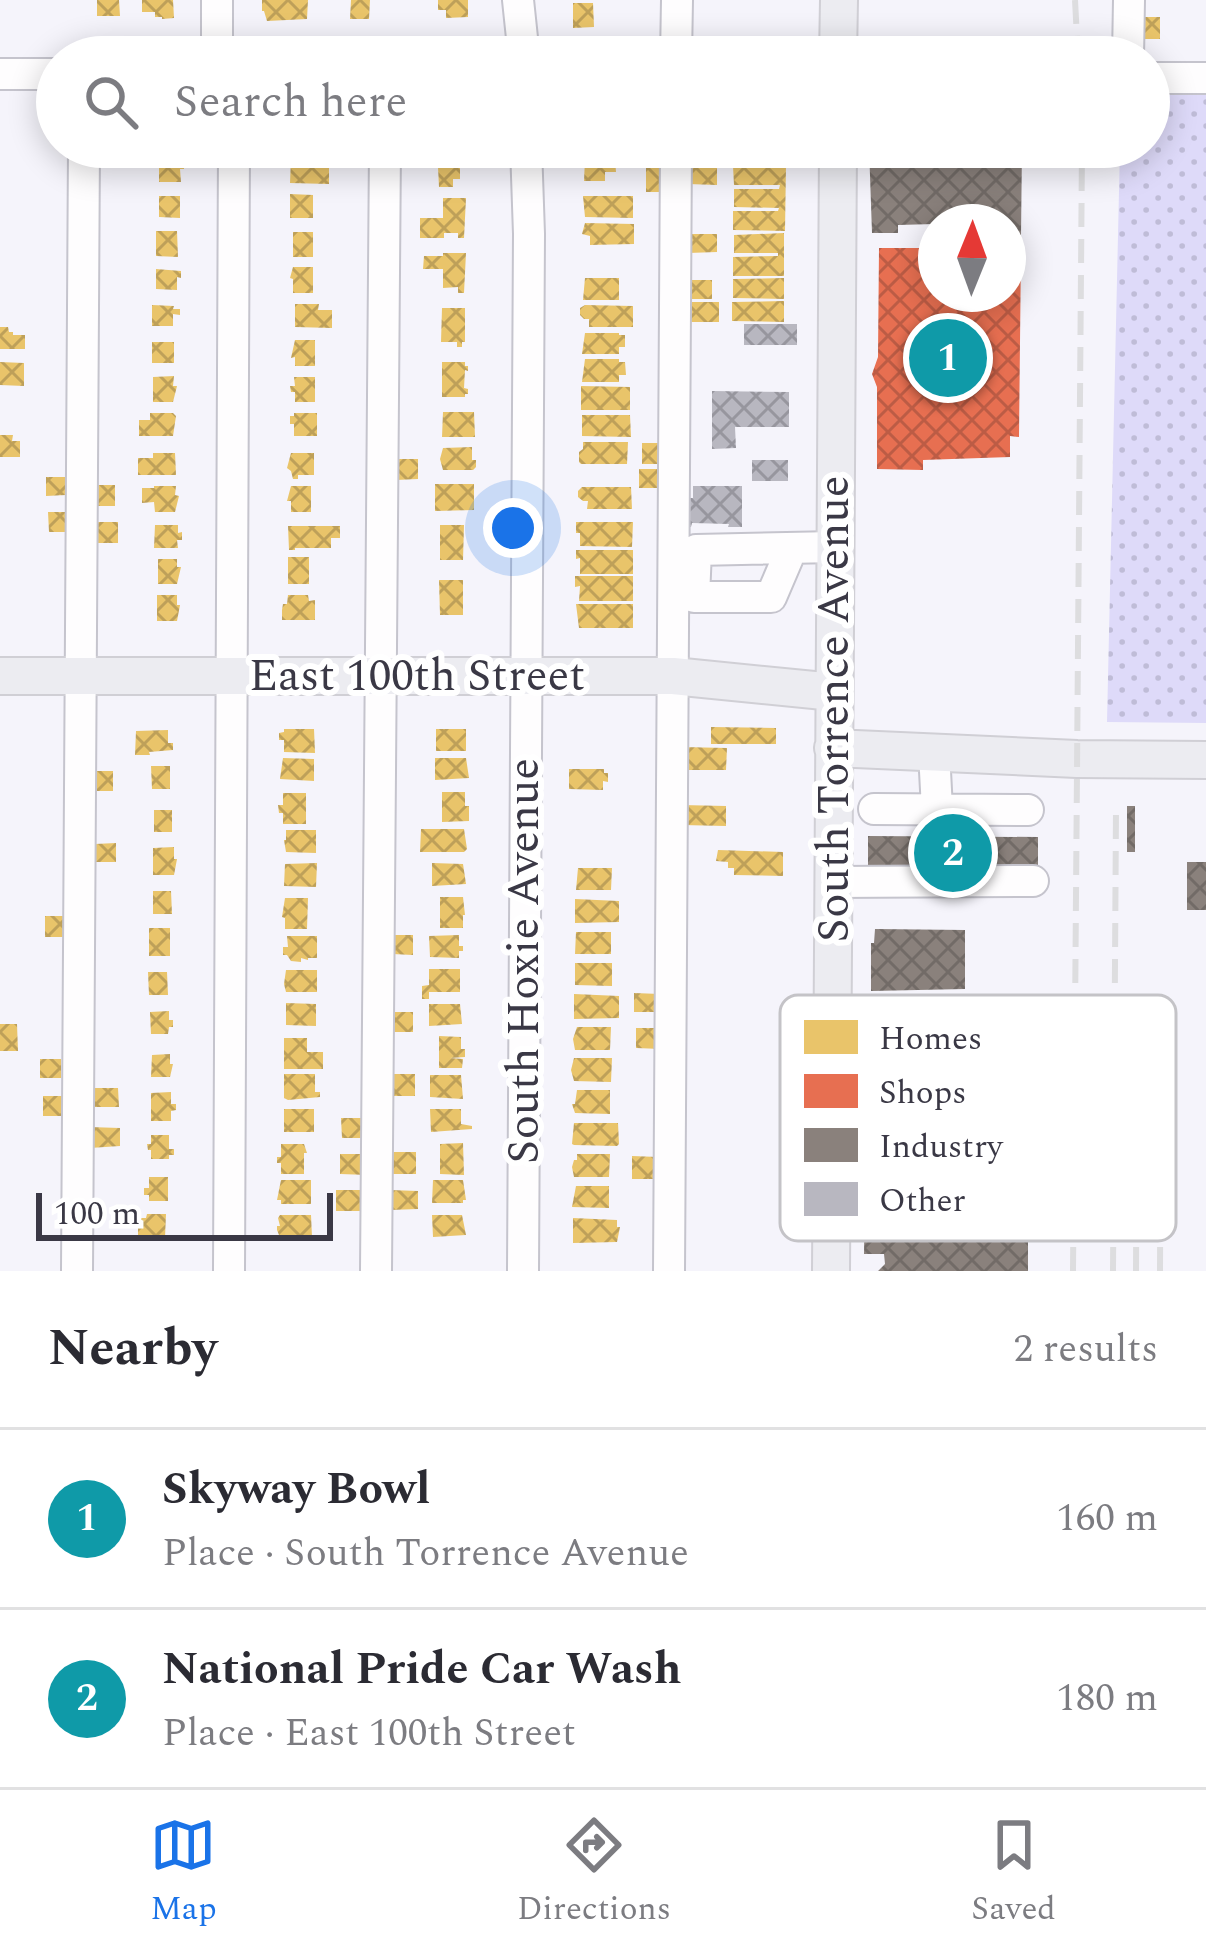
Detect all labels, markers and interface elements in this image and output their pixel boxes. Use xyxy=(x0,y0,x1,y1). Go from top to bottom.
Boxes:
search box xyxy=(36,36,1170,168)
text: Search here xyxy=(174,68,407,137)
icon: search xyxy=(78,69,144,135)
north arrow xyxy=(918,204,1026,312)
pin: 1 xyxy=(909,313,987,403)
street label: South Torrence Avenue xyxy=(800,476,869,942)
your location xyxy=(483,498,543,558)
street label: East 100th Street xyxy=(249,642,585,711)
street label: South Hoxie Avenue xyxy=(490,758,559,1164)
pin: 2 xyxy=(914,808,992,898)
legend xyxy=(780,995,1176,1241)
text: Homes xyxy=(879,1014,982,1064)
text: Shops xyxy=(879,1068,967,1118)
text: Industry xyxy=(879,1122,1004,1172)
text: Other xyxy=(879,1176,966,1226)
scale bar xyxy=(36,1187,333,1240)
text: 100 m xyxy=(54,1189,140,1239)
text: Nearby xyxy=(48,1310,217,1388)
text: 2 results xyxy=(1014,1320,1158,1379)
text: Skyway Bowl xyxy=(162,1455,430,1524)
text: 1 xyxy=(76,1489,98,1548)
text: 160 m xyxy=(1056,1489,1158,1548)
text: Place · South Torrence Avenue xyxy=(162,1524,689,1583)
text: National Pride Car Wash xyxy=(162,1635,682,1704)
text: 2 xyxy=(76,1669,98,1728)
text: 180 m xyxy=(1056,1669,1158,1728)
text: Place · East 100th Street xyxy=(162,1704,576,1763)
tab: Map xyxy=(150,1812,217,1934)
tab: Directions xyxy=(517,1812,671,1934)
tab: Saved xyxy=(971,1812,1056,1934)

